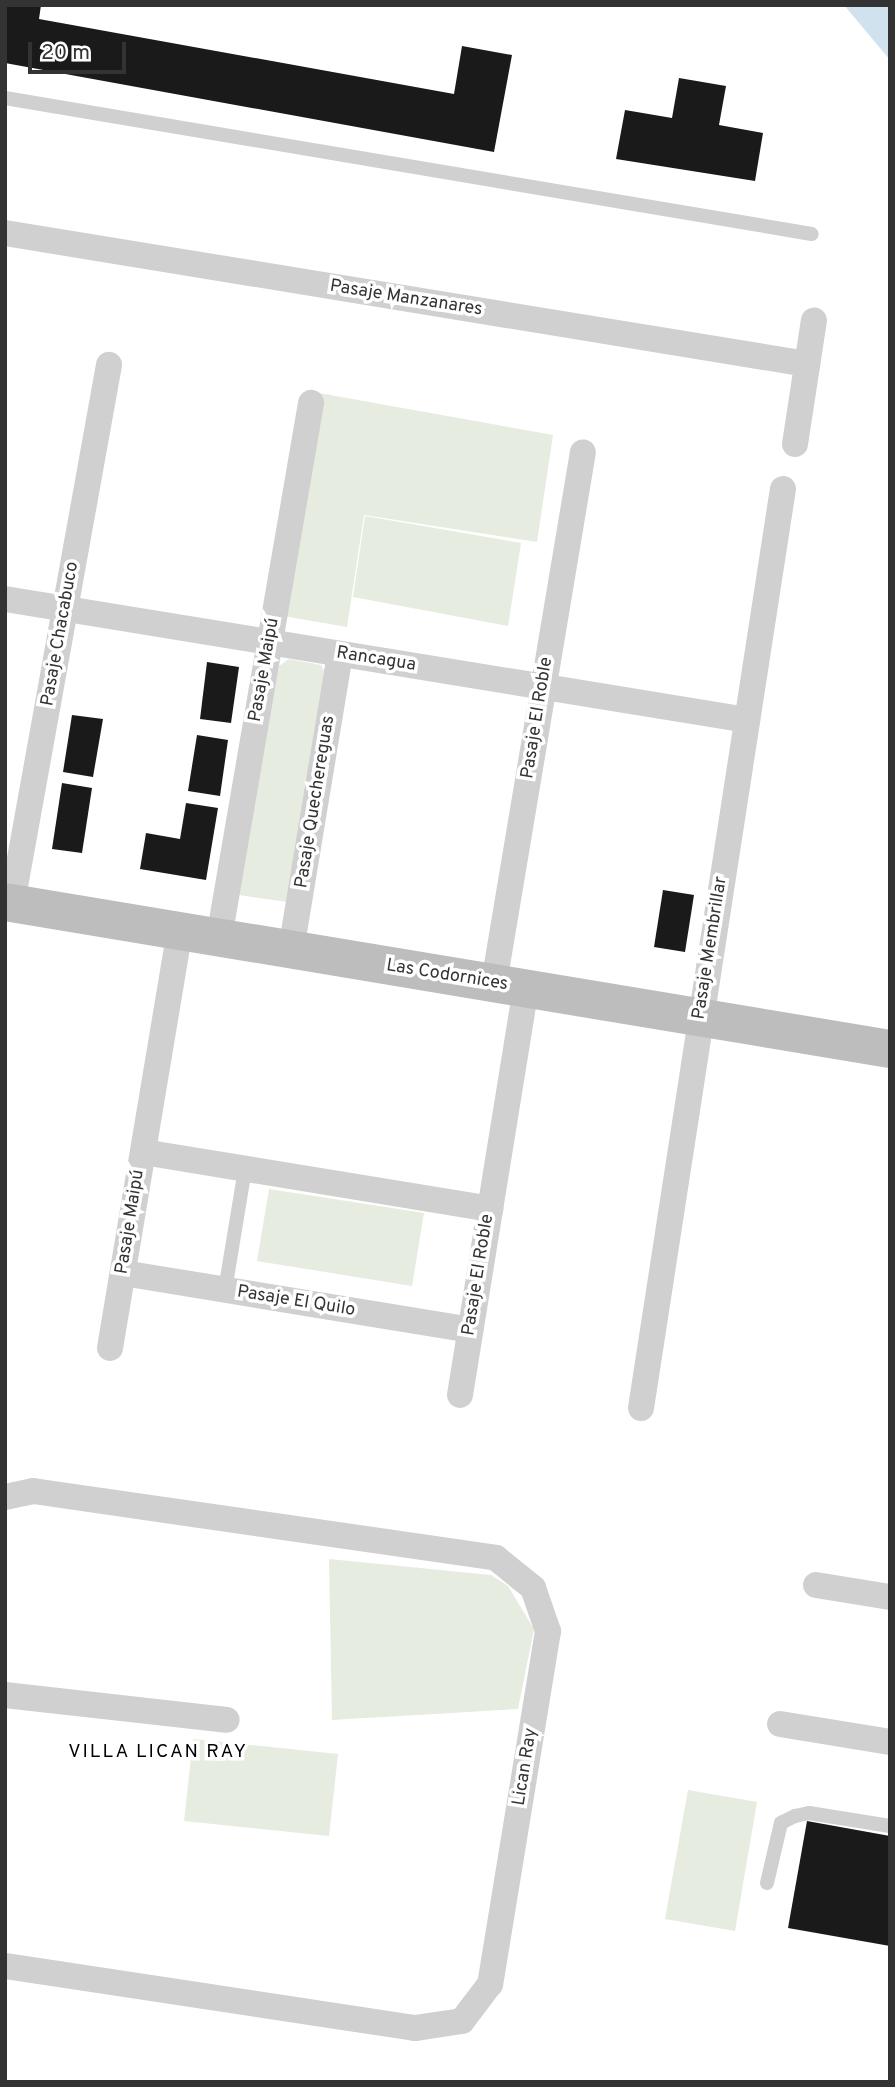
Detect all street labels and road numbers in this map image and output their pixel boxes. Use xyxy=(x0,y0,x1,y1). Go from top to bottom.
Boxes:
street label: Pasaje Manzanares xyxy=(328,276,484,322)
street label: Pasaje Chacabuco xyxy=(38,560,84,708)
street label: Pasaje Maipú xyxy=(245,616,285,724)
street label: Rancagua xyxy=(335,643,417,677)
street label: Pasaje El Roble xyxy=(518,656,558,780)
street label: Pasaje Quechereguas xyxy=(292,714,340,890)
street label: Pasaje Membrillar xyxy=(689,875,733,1021)
street label: Las Codornices xyxy=(385,956,509,996)
street label: Pasaje Maipú xyxy=(112,1168,150,1276)
street label: Pasaje El Roble xyxy=(459,1213,499,1337)
street label: Pasaje El Quilo xyxy=(235,1282,357,1322)
street label: Lican Ray xyxy=(509,1727,543,1807)

